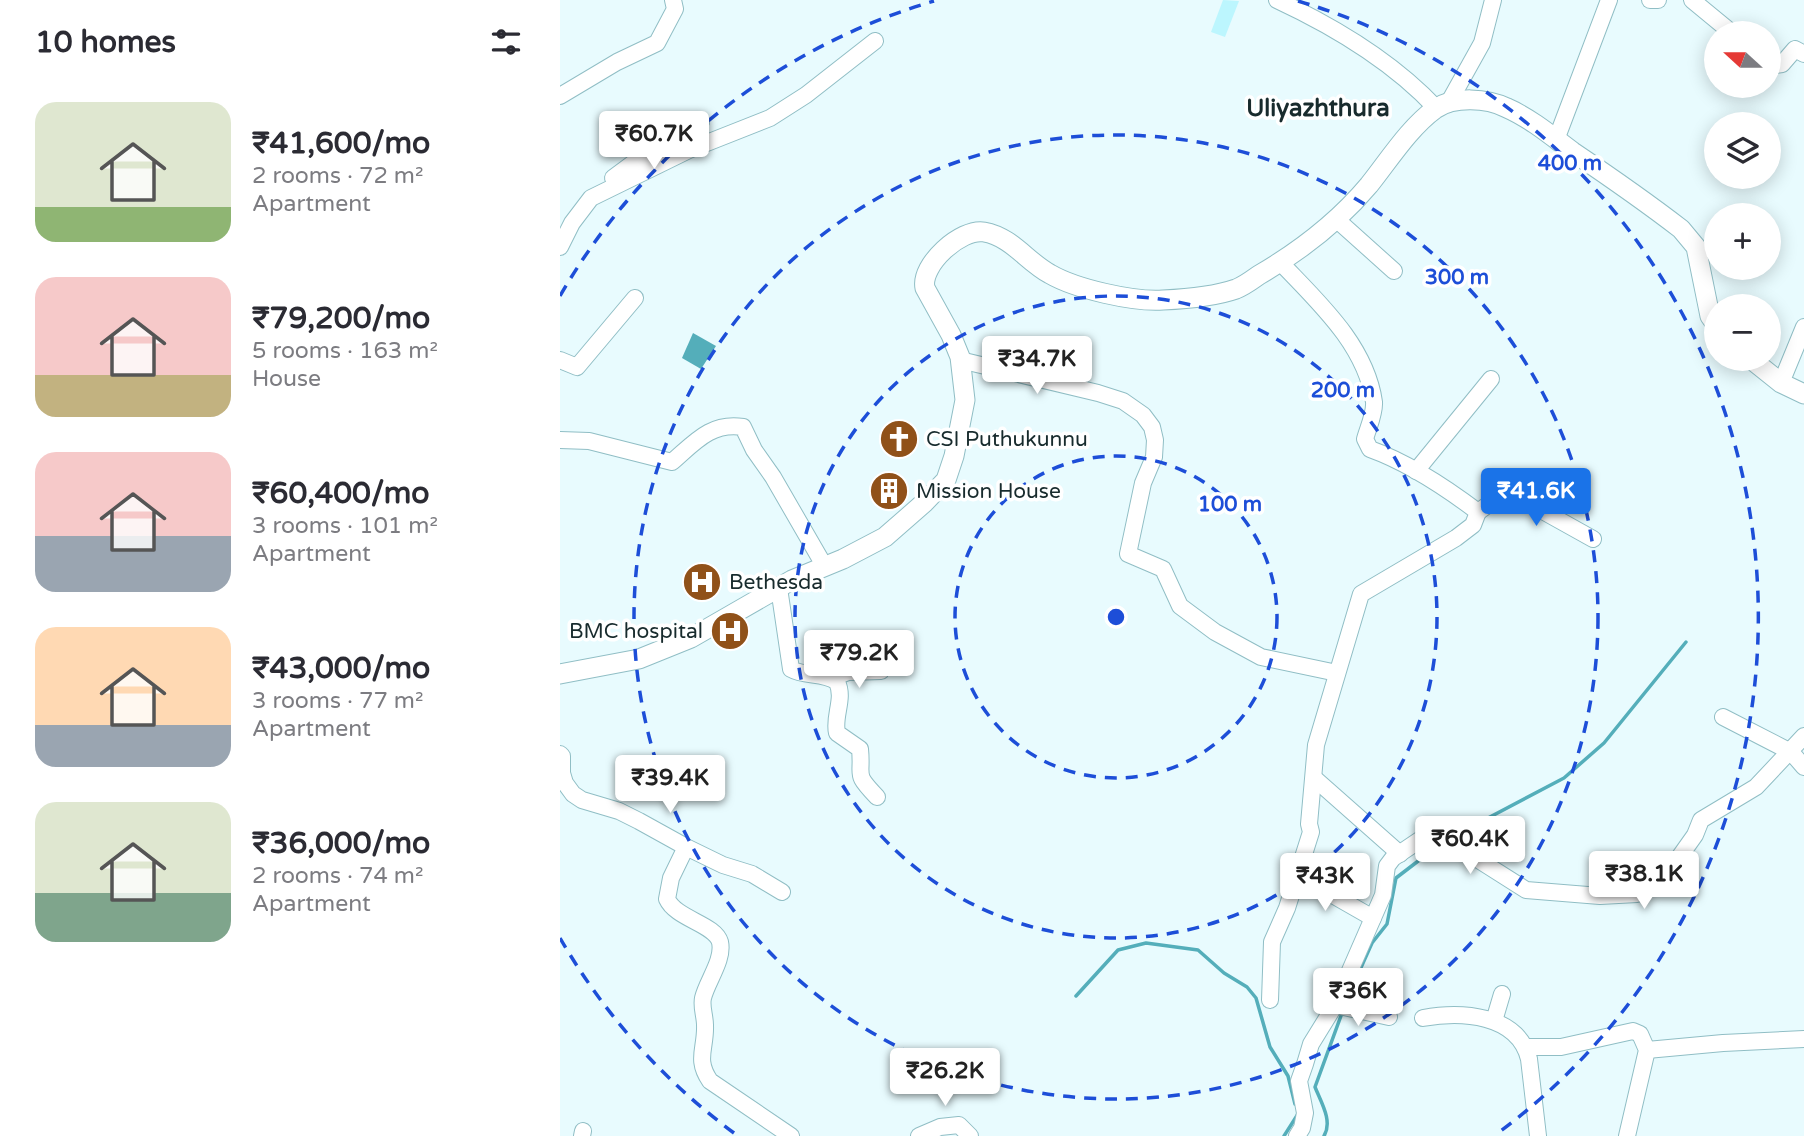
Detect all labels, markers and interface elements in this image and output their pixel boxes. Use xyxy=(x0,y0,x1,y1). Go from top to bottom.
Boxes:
north arrow xyxy=(1704,21,1782,98)
map controls xyxy=(1704,21,1781,371)
icon: filters xyxy=(487,23,525,61)
text: 10 homes xyxy=(35,24,176,61)
district label: Uliyazhthura xyxy=(1246,94,1390,123)
pin: ₹60.7K xyxy=(597,111,711,171)
button: layers xyxy=(1704,112,1781,189)
text: ₹60.7K xyxy=(615,120,693,148)
text: ₹41,600/mo xyxy=(252,125,430,162)
icon: home xyxy=(91,130,175,214)
text: 400 m xyxy=(1538,151,1602,176)
text: 2 rooms · 72 m² xyxy=(252,162,423,190)
text: Apartment xyxy=(252,190,371,218)
button: + xyxy=(1704,203,1781,280)
text: 300 m xyxy=(1425,265,1489,290)
button: − xyxy=(1704,294,1781,371)
text: ₹79,200/mo xyxy=(252,300,430,337)
icon: home xyxy=(91,305,175,389)
pin: ₹34.7K xyxy=(980,336,1094,396)
text: 5 rooms · 163 m² xyxy=(252,337,438,365)
text: ₹34.7K xyxy=(998,345,1076,373)
text: House xyxy=(252,365,321,393)
text: 200 m xyxy=(1311,378,1375,403)
church icon: CSI Puthukunnu xyxy=(878,418,920,460)
place label: CSI Puthukunnu xyxy=(926,427,1088,452)
pin: ₹41.6K xyxy=(1479,468,1593,528)
building icon: Mission House xyxy=(868,470,910,512)
text: ₹60,400/mo xyxy=(252,475,430,512)
text: ₹41.6K xyxy=(1497,477,1575,505)
place label: Mission House xyxy=(916,479,1061,504)
icon: home xyxy=(91,480,175,564)
text: 100 m xyxy=(1198,492,1262,517)
text: 3 rooms · 101 m² xyxy=(252,512,438,540)
text: Apartment xyxy=(252,540,371,568)
hospital icon: Bethesda xyxy=(681,561,723,603)
place label: Bethesda xyxy=(729,570,823,595)
centre of rings xyxy=(1104,605,1128,629)
hospital icon: BMC hospital xyxy=(709,610,751,652)
place label: BMC hospital xyxy=(569,619,703,644)
pin: ₹79.2K xyxy=(802,630,916,690)
text: ₹79.2K xyxy=(820,639,898,667)
text: ₹43,000/mo xyxy=(252,650,430,687)
icon: home xyxy=(91,655,175,739)
text: 3 rooms · 77 m² xyxy=(252,687,423,715)
text: Apartment xyxy=(252,715,371,743)
pin: ₹39.4K xyxy=(613,756,727,815)
text: ₹39.4K xyxy=(631,764,709,792)
pin: ₹60.4K xyxy=(1413,816,1527,876)
text: ₹36,000/mo xyxy=(252,825,430,862)
text: ₹60.4K xyxy=(1431,825,1509,853)
icon: home xyxy=(91,830,175,914)
pin: ₹38.1K xyxy=(1587,852,1701,911)
pin: ₹43K xyxy=(1284,853,1366,913)
text: ₹38.1K xyxy=(1605,860,1683,888)
text: 2 rooms · 74 m² xyxy=(252,862,423,890)
text: ₹43K xyxy=(1296,862,1354,890)
text: Apartment xyxy=(252,890,371,918)
pin: ₹36K xyxy=(1317,968,1399,1028)
text: ₹36K xyxy=(1329,977,1387,1005)
pin: ₹26.2K xyxy=(888,1048,1002,1108)
text: ₹26.2K xyxy=(906,1057,984,1085)

